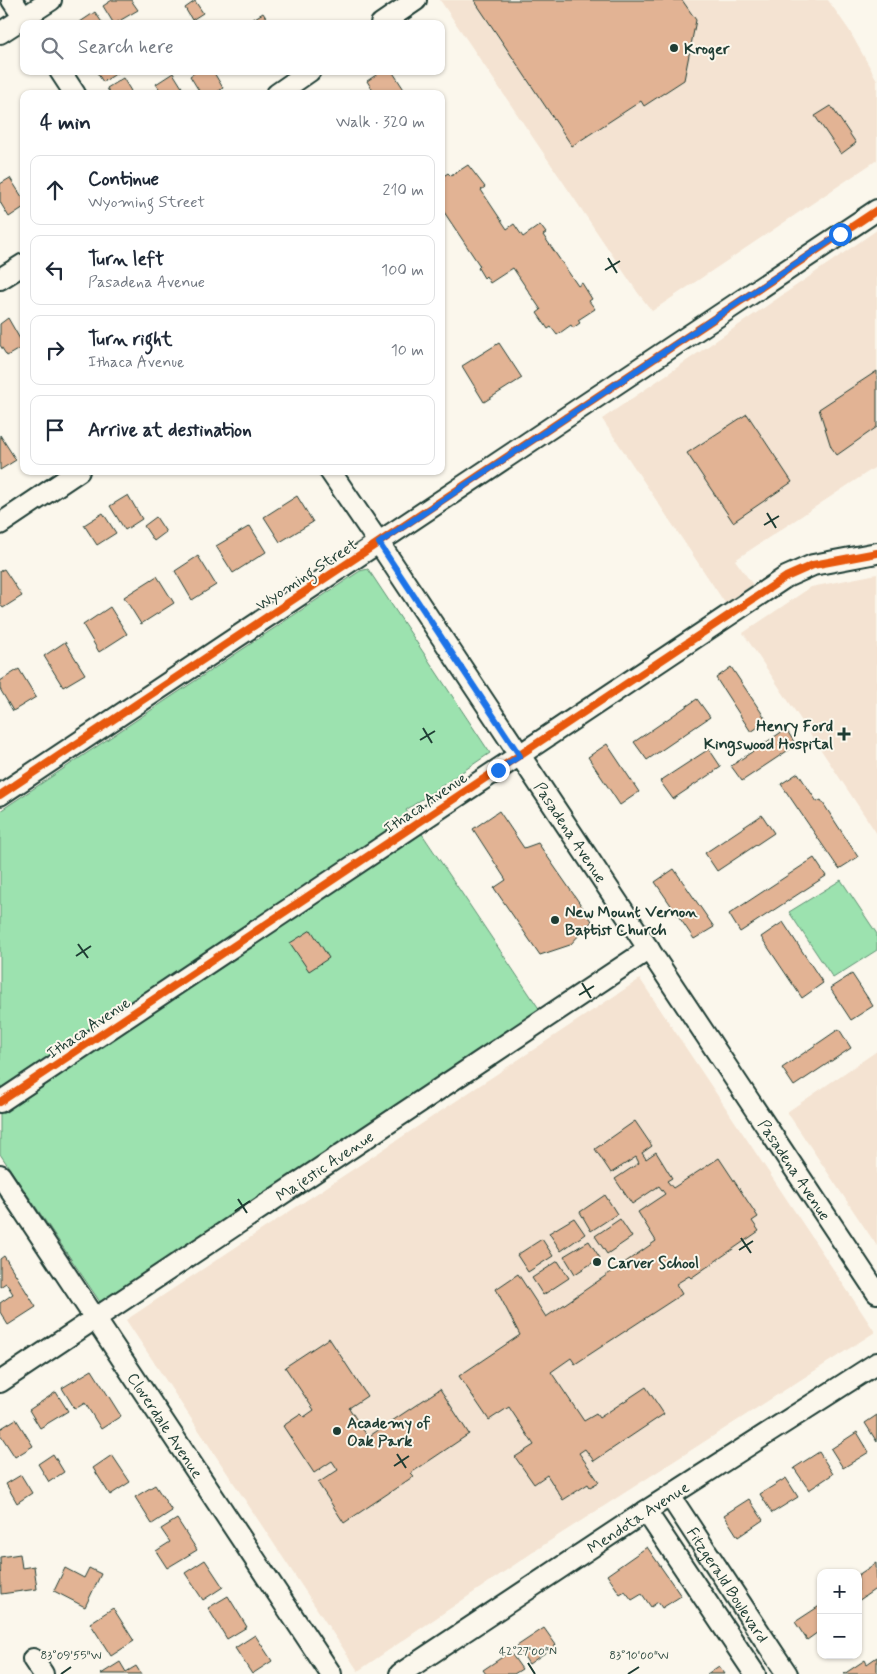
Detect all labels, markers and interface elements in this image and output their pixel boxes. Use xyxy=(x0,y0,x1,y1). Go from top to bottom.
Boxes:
search box xyxy=(20,20,445,75)
icon: search xyxy=(38,34,66,62)
text: Search here xyxy=(78,35,174,60)
place label: Kroger xyxy=(684,39,730,61)
marker: Kroger xyxy=(668,42,680,54)
text: 4 min xyxy=(40,109,91,137)
text: Walk · 320 m xyxy=(336,112,425,133)
text: Continue xyxy=(88,167,159,192)
icon: ahead xyxy=(41,176,69,204)
text: 210 m xyxy=(383,180,424,201)
text: Wyoming Street xyxy=(88,192,205,213)
route start xyxy=(829,223,852,246)
text: Turn left xyxy=(88,247,164,272)
icon: left xyxy=(41,256,69,284)
text: 100 m xyxy=(381,260,424,281)
text: Pasadena Avenue xyxy=(88,272,205,293)
text: Turn right xyxy=(88,327,172,352)
icon: right xyxy=(41,336,69,364)
text: 10 m xyxy=(391,340,424,361)
text: Ithaca Avenue xyxy=(88,352,185,373)
icon: arrive xyxy=(41,416,69,444)
text: Arrive at destination xyxy=(88,418,252,443)
street label: Wyoming Street xyxy=(252,534,363,617)
place label: Henry Ford Kingswood Hospital xyxy=(704,716,833,757)
marker: Henry Ford Kingswood Hospital xyxy=(837,727,851,741)
route end xyxy=(487,759,510,782)
street label: Ithaca Avenue xyxy=(380,767,472,839)
street label: Pasadena Avenue xyxy=(529,778,611,887)
place label: New Mount Vernon Baptist Church xyxy=(565,902,698,941)
marker: New Mount Vernon Baptist Church xyxy=(549,914,561,926)
street label: Ithaca Avenue xyxy=(43,992,135,1064)
street label: Pasadena Avenue xyxy=(753,1116,835,1225)
street label: Majestic Avenue xyxy=(272,1126,378,1207)
place label: Carver School xyxy=(607,1253,699,1274)
marker: Carver School xyxy=(591,1256,603,1268)
street label: Cloverdale Avenue xyxy=(122,1369,207,1483)
place label: Academy of Oak Park xyxy=(347,1413,430,1452)
marker: Academy of Oak Park xyxy=(331,1425,343,1437)
street label: Mendota Avenue xyxy=(583,1477,694,1559)
street label: Fitzgerald Boulevard xyxy=(681,1524,773,1647)
map controls xyxy=(817,1569,862,1659)
button: + xyxy=(817,1569,862,1614)
button: − xyxy=(817,1614,862,1659)
text: 42°27'00"N xyxy=(499,1644,557,1660)
text: 83°09'55"W xyxy=(40,1648,102,1664)
text: 83°10'00"W xyxy=(609,1648,669,1664)

